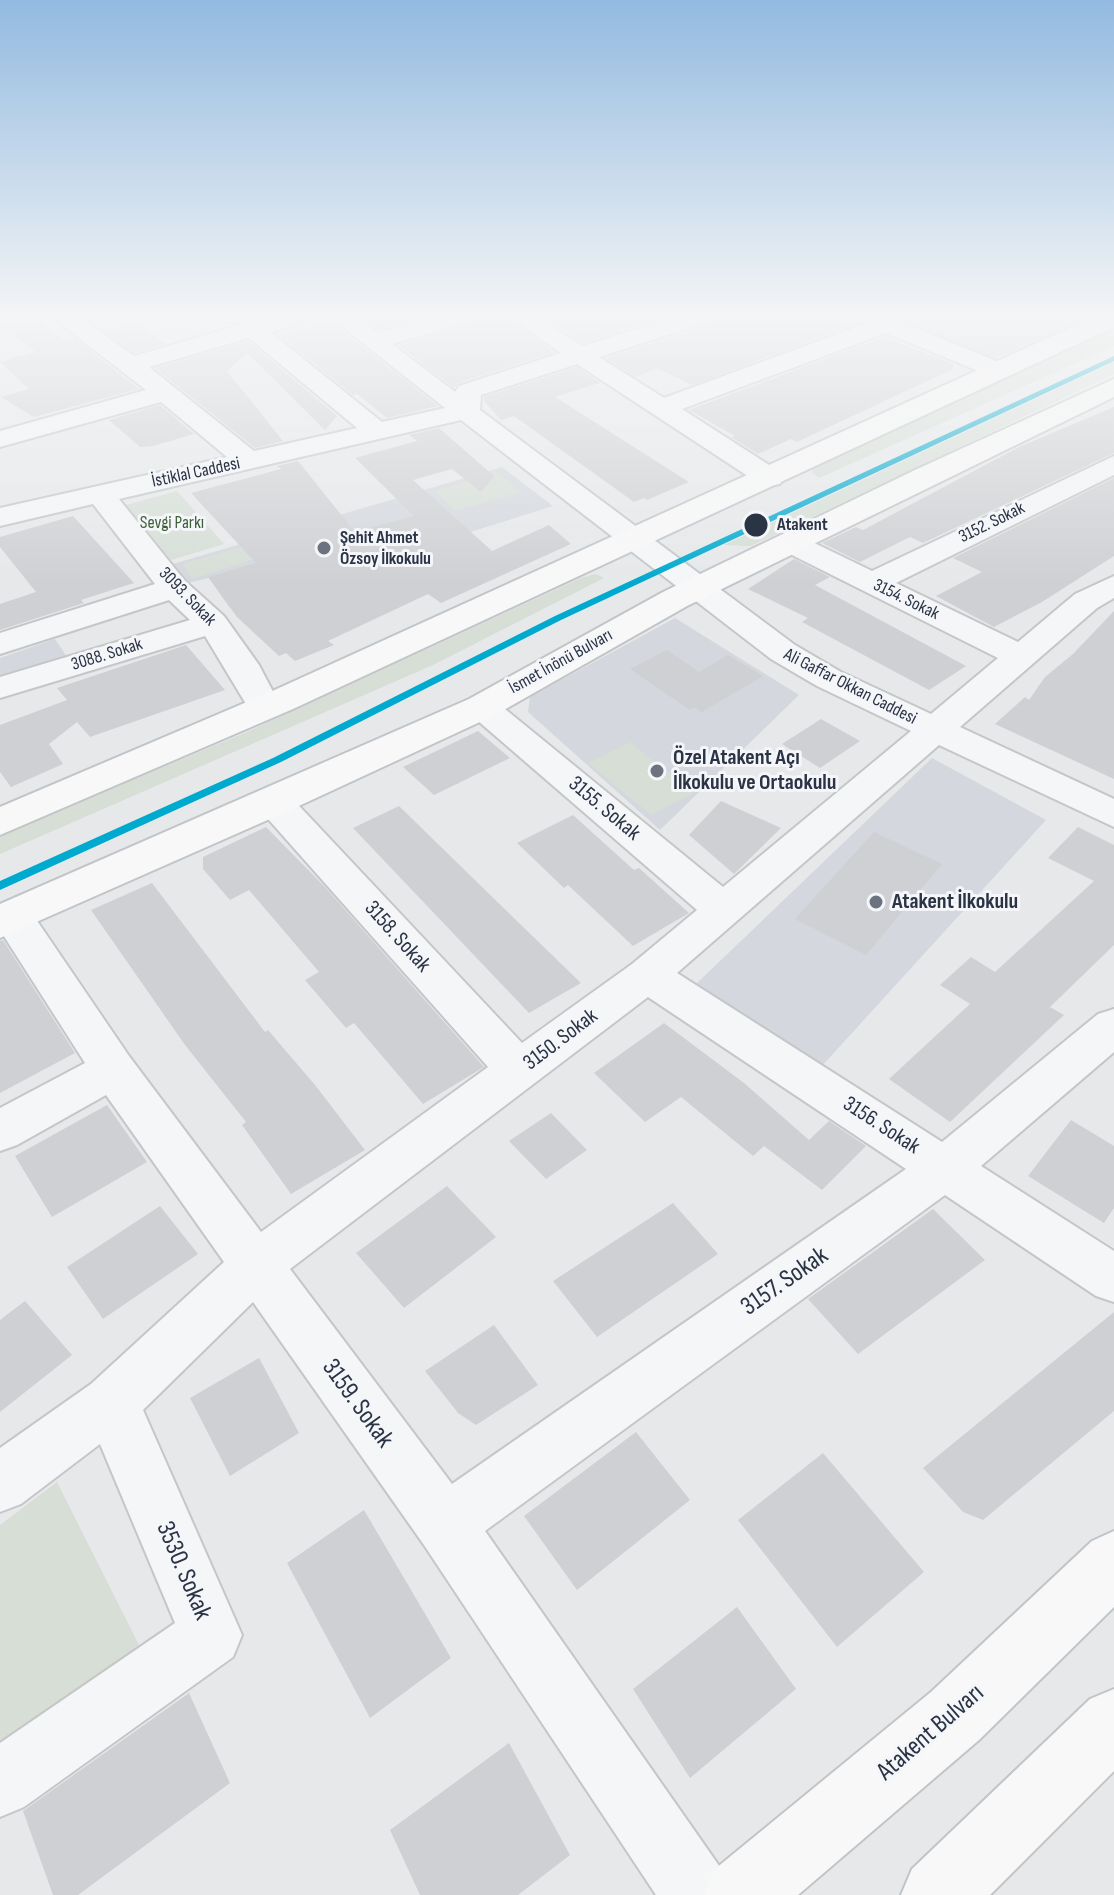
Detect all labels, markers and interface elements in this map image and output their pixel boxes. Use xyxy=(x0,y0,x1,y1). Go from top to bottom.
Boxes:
street label: İstiklal Caddesi xyxy=(150,453,242,493)
street label: 3152. Sokak xyxy=(956,498,1028,548)
marker: Atakent xyxy=(742,511,770,539)
park label: Sevgi Parkı xyxy=(140,512,204,534)
place label: Atakent xyxy=(777,514,828,536)
place label: Şehit Ahmet Özsoy İlkokulu xyxy=(340,527,431,570)
marker: Şehit Ahmet Özsoy İlkokulu xyxy=(315,539,333,557)
street label: 3093. Sokak xyxy=(154,563,220,631)
street label: 3154. Sokak xyxy=(869,575,943,625)
street label: İsmet İnönü Bulvarı xyxy=(505,625,617,699)
street label: 3088. Sokak xyxy=(69,634,145,676)
street label: Ali Gaffar Okkan Caddesi xyxy=(780,644,920,730)
place label: Özel Atakent Açı İlkokulu ve Ortaokulu xyxy=(673,745,836,796)
marker: Özel Atakent Açı İlkokulu ve Ortaokulu xyxy=(648,762,666,780)
street label: 3155. Sokak xyxy=(563,771,645,847)
place label: Atakent İlkokulu xyxy=(892,889,1018,915)
marker: Atakent İlkokulu xyxy=(867,893,885,911)
street label: 3158. Sokak xyxy=(358,896,436,978)
street label: 3150. Sokak xyxy=(519,1003,603,1077)
street label: 3156. Sokak xyxy=(838,1091,924,1161)
street label: 3157. Sokak xyxy=(735,1241,835,1323)
street label: 3159. Sokak xyxy=(314,1354,400,1454)
street label: 3530. Sokak xyxy=(148,1517,218,1625)
street label: Atakent Bulvarı xyxy=(871,1678,991,1788)

